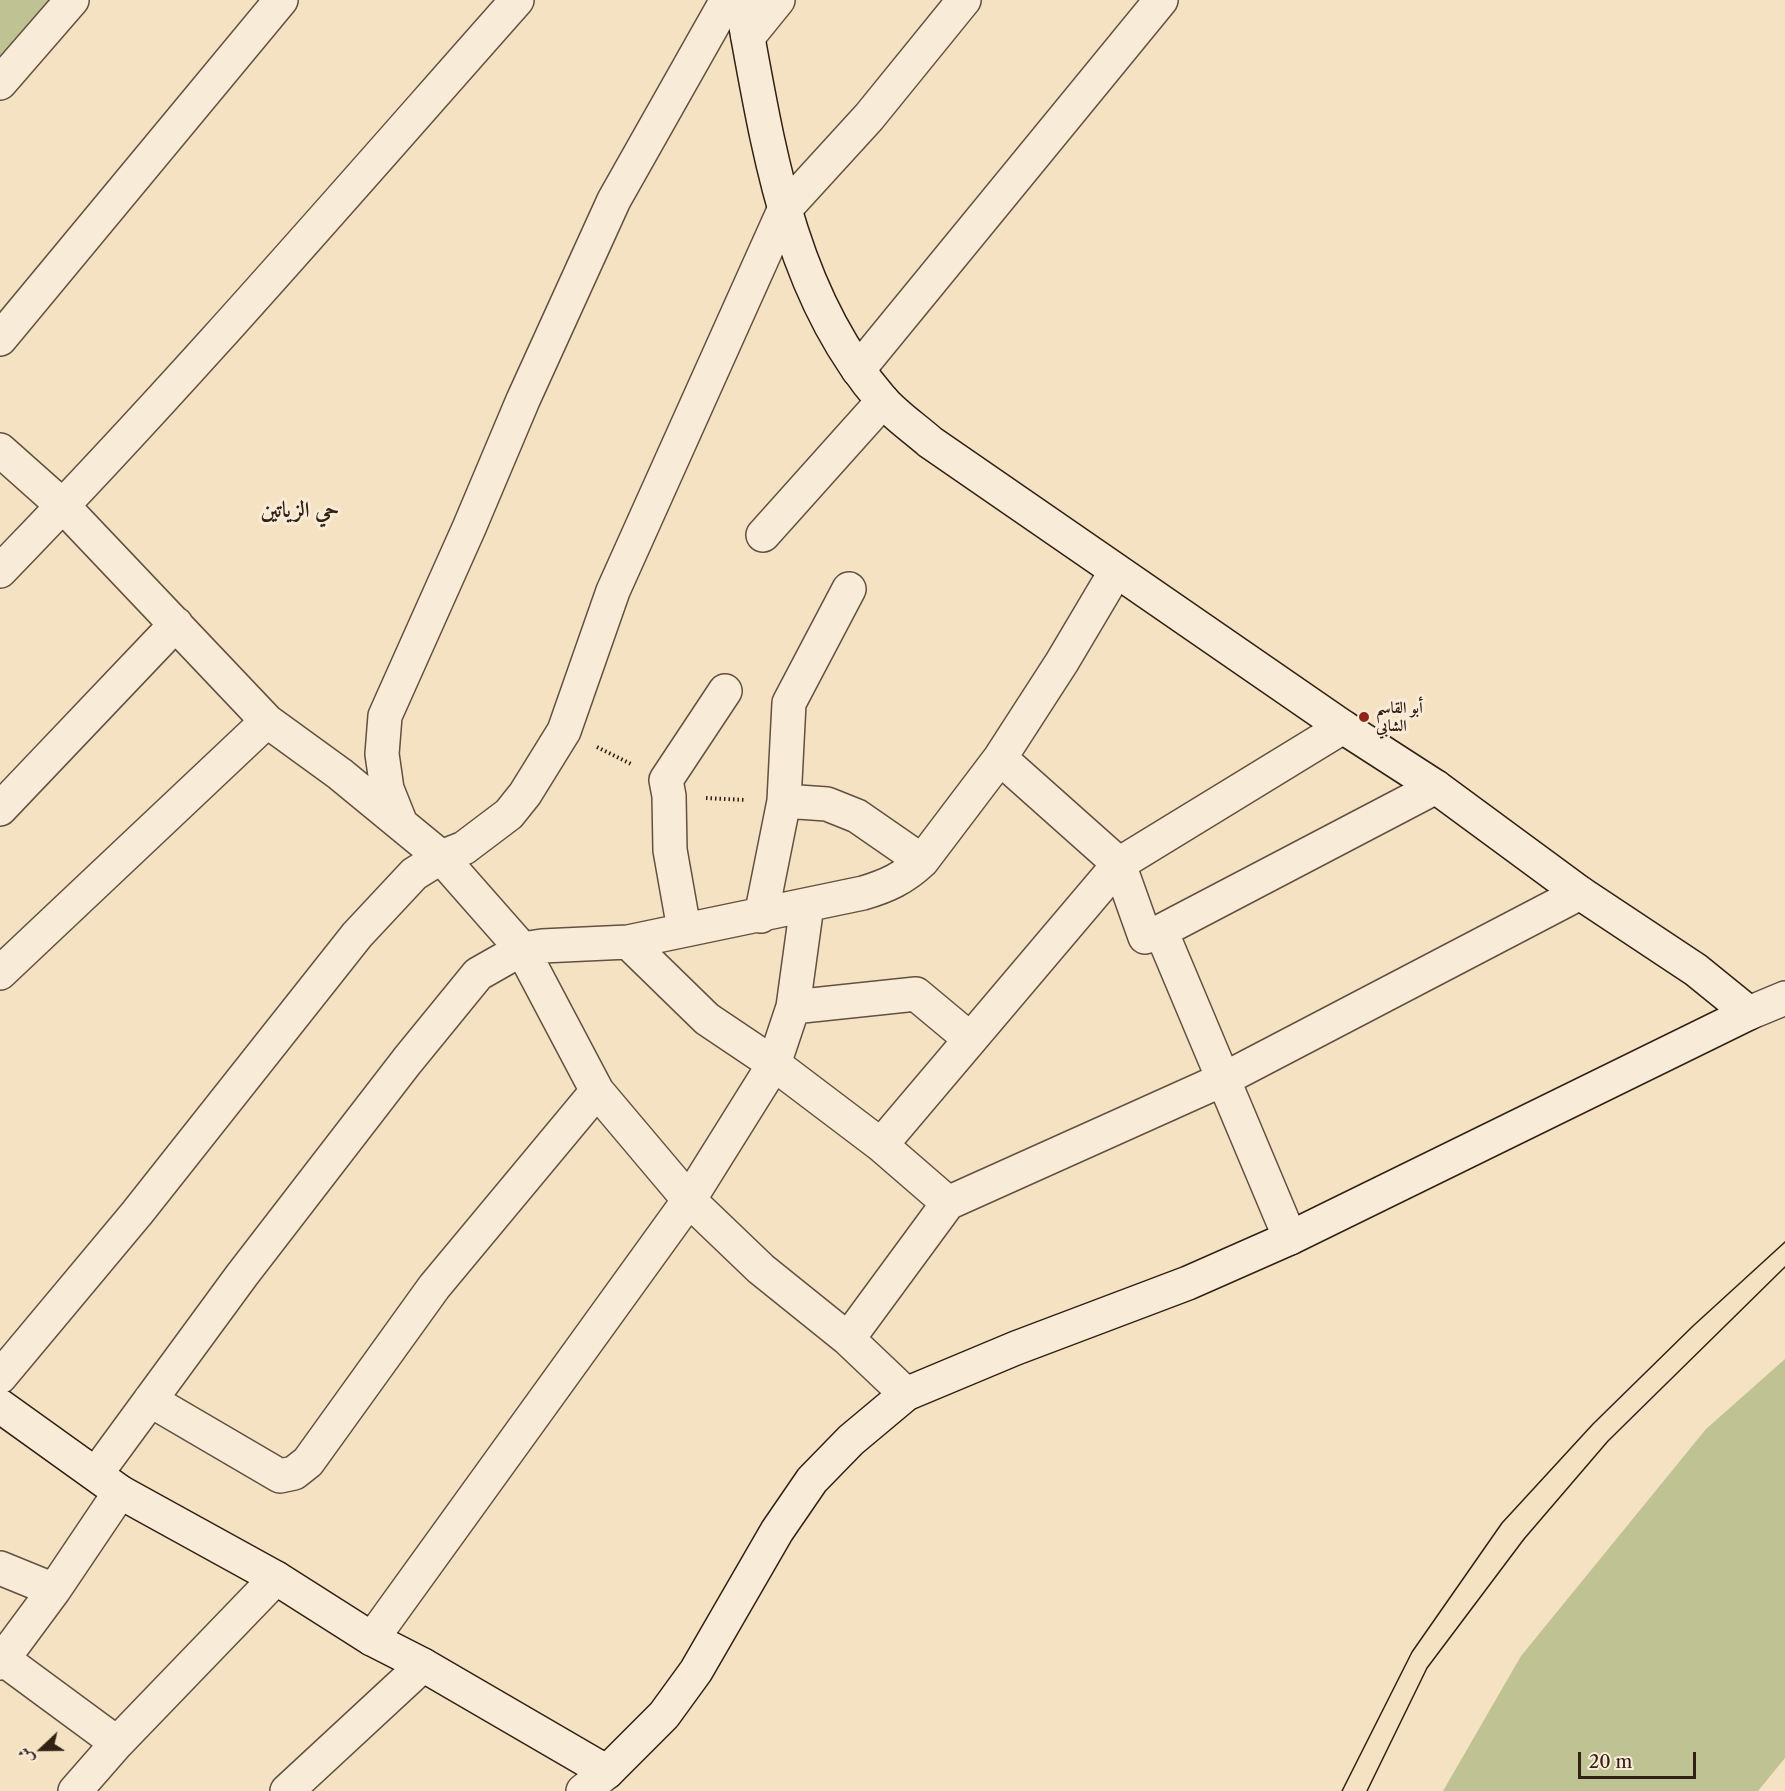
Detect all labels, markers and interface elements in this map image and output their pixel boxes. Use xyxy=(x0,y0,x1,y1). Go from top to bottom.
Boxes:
district label: حي الزياتين xyxy=(261,498,339,524)
place label: أبو القاسم الشابي xyxy=(1376,698,1423,736)
marker: أبو القاسم الشابي xyxy=(1357,710,1371,724)
north arrow xyxy=(12,1719,72,1779)
scale bar xyxy=(1581,1740,1700,1778)
text: ش xyxy=(13,1745,38,1767)
text: 20 m xyxy=(1589,1751,1632,1773)

